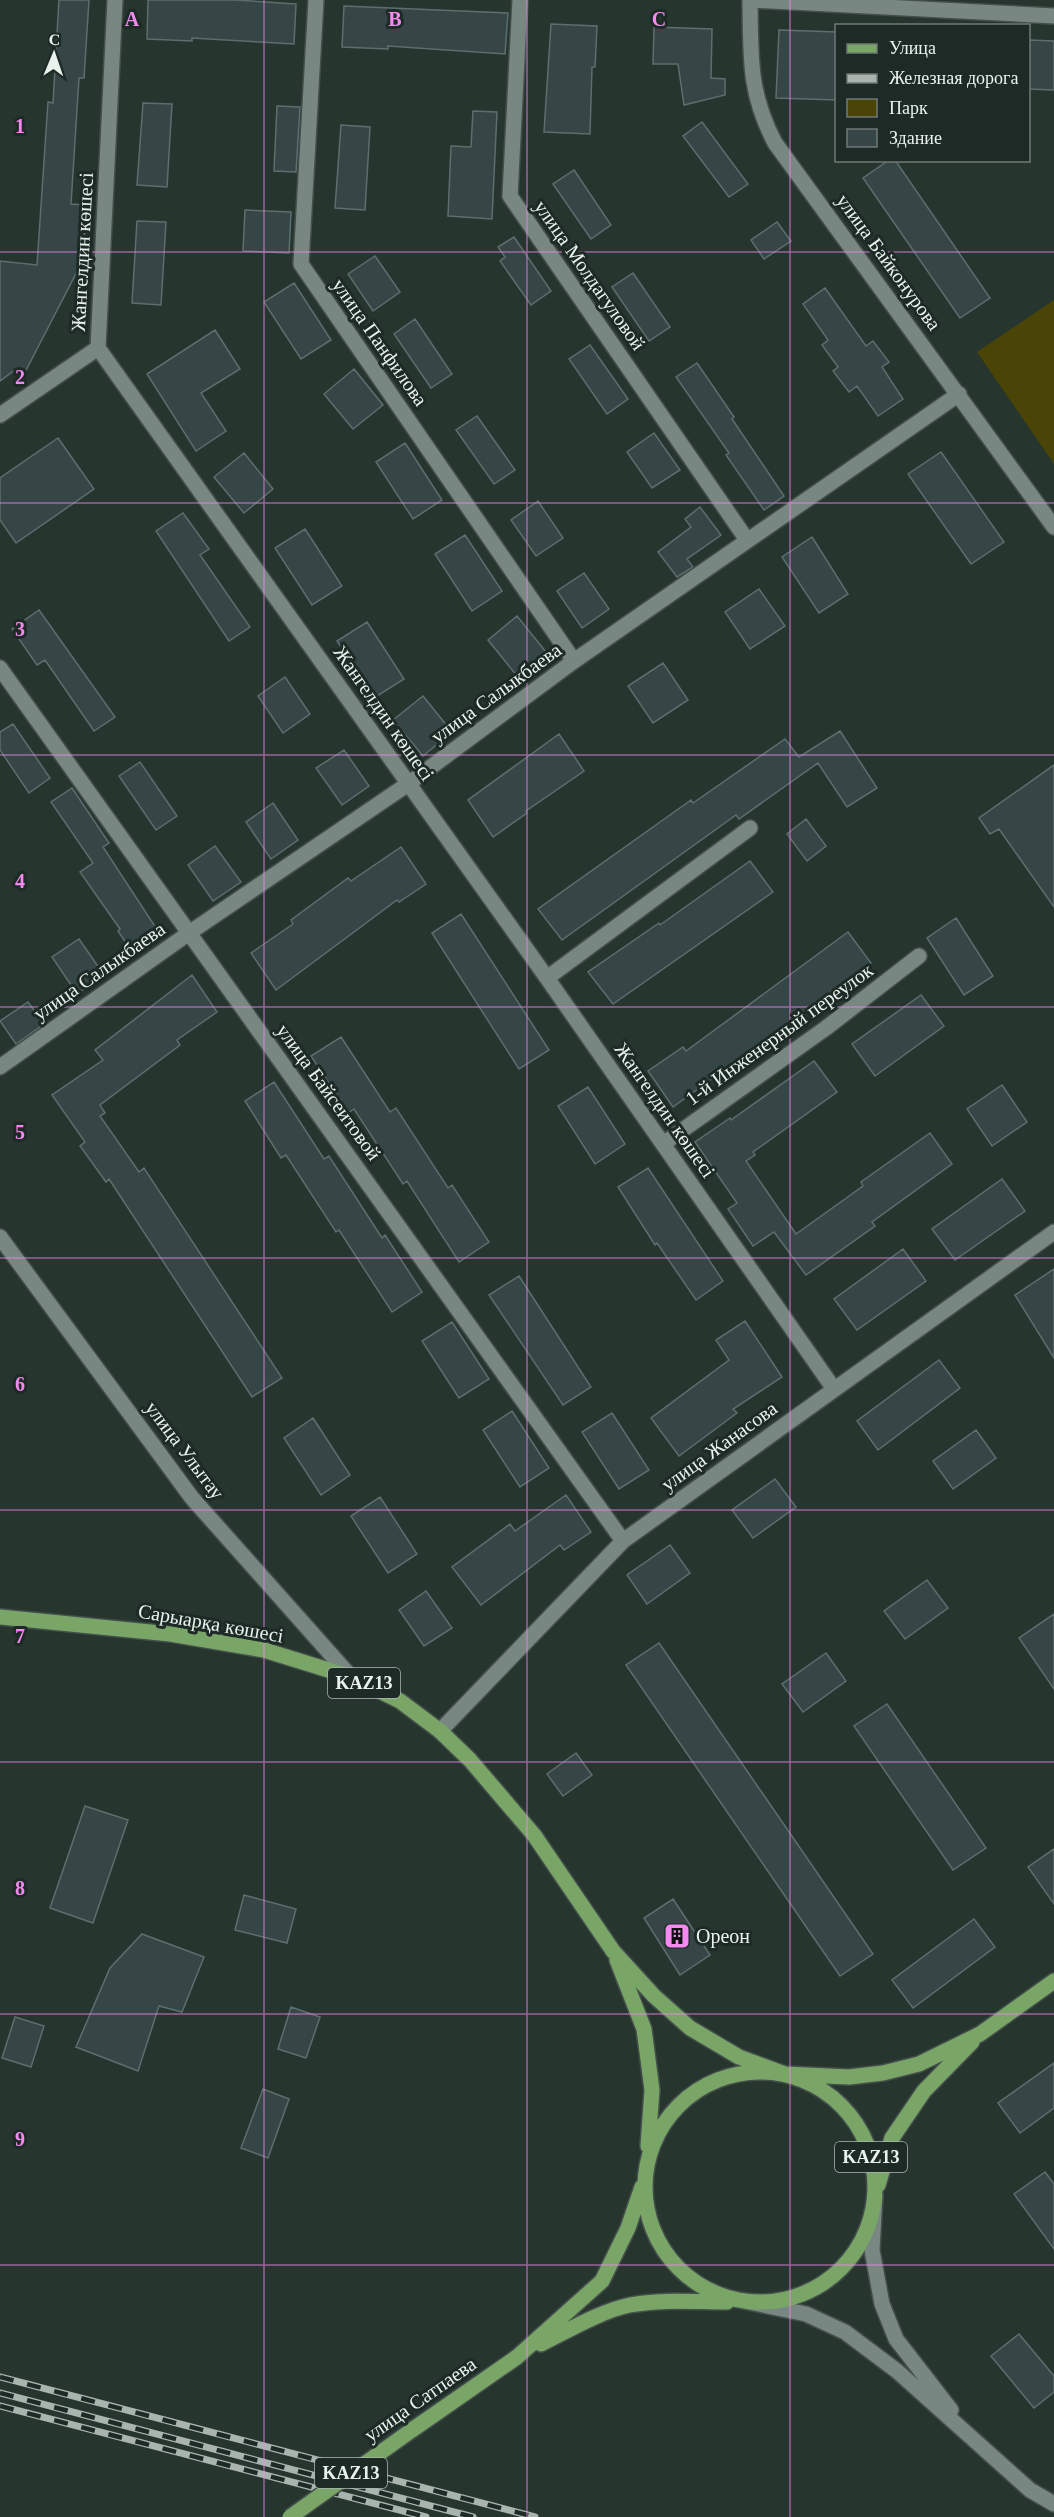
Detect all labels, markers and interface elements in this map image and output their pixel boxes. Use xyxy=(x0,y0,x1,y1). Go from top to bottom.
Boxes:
text: A xyxy=(125,8,140,30)
text: B xyxy=(388,8,402,30)
text: C xyxy=(652,8,666,30)
north arrow xyxy=(24,24,84,84)
legend xyxy=(835,24,1030,162)
text: С xyxy=(48,31,61,48)
text: Улица xyxy=(889,38,936,58)
text: Железная дорога xyxy=(889,68,1018,88)
text: Парк xyxy=(889,98,928,118)
text: 1 xyxy=(15,115,25,137)
text: Здание xyxy=(889,128,942,148)
street label: Жангелдин көшесі xyxy=(67,171,98,332)
street label: улица Байконурова xyxy=(831,190,946,335)
street label: улица Молдагуловой xyxy=(529,196,650,355)
street label: улица Панфилова xyxy=(327,274,432,410)
text: 2 xyxy=(15,366,25,388)
text: 3 xyxy=(15,618,25,640)
street label: улица Салыкбаева xyxy=(427,638,566,748)
street label: Жангелдин көшесі xyxy=(328,641,439,785)
text: 4 xyxy=(15,870,25,892)
street label: улица Салыкбаева xyxy=(29,917,170,1025)
street label: 1-й Инженерный переулок xyxy=(681,958,878,1110)
street label: улица Байсеитовой xyxy=(271,1020,386,1165)
street label: Жангелдин көшесі xyxy=(609,1038,720,1182)
text: 5 xyxy=(15,1121,25,1143)
text: 6 xyxy=(15,1373,25,1395)
street label: улица Улытау xyxy=(140,1397,229,1504)
street label: улица Жанасова xyxy=(657,1397,782,1496)
street label: Сарыарқа көшесі xyxy=(137,1599,286,1648)
text: 7 xyxy=(15,1625,25,1647)
road number: KAZ13 xyxy=(328,1668,400,1698)
text: 8 xyxy=(15,1877,25,1899)
building icon: Ореон xyxy=(662,1921,692,1951)
place label: Ореон xyxy=(696,1925,750,1948)
text: 9 xyxy=(15,2128,25,2150)
road number: KAZ13 xyxy=(835,2142,907,2172)
street label: улица Сатпаева xyxy=(360,2352,481,2446)
road number: KAZ13 xyxy=(315,2458,387,2488)

